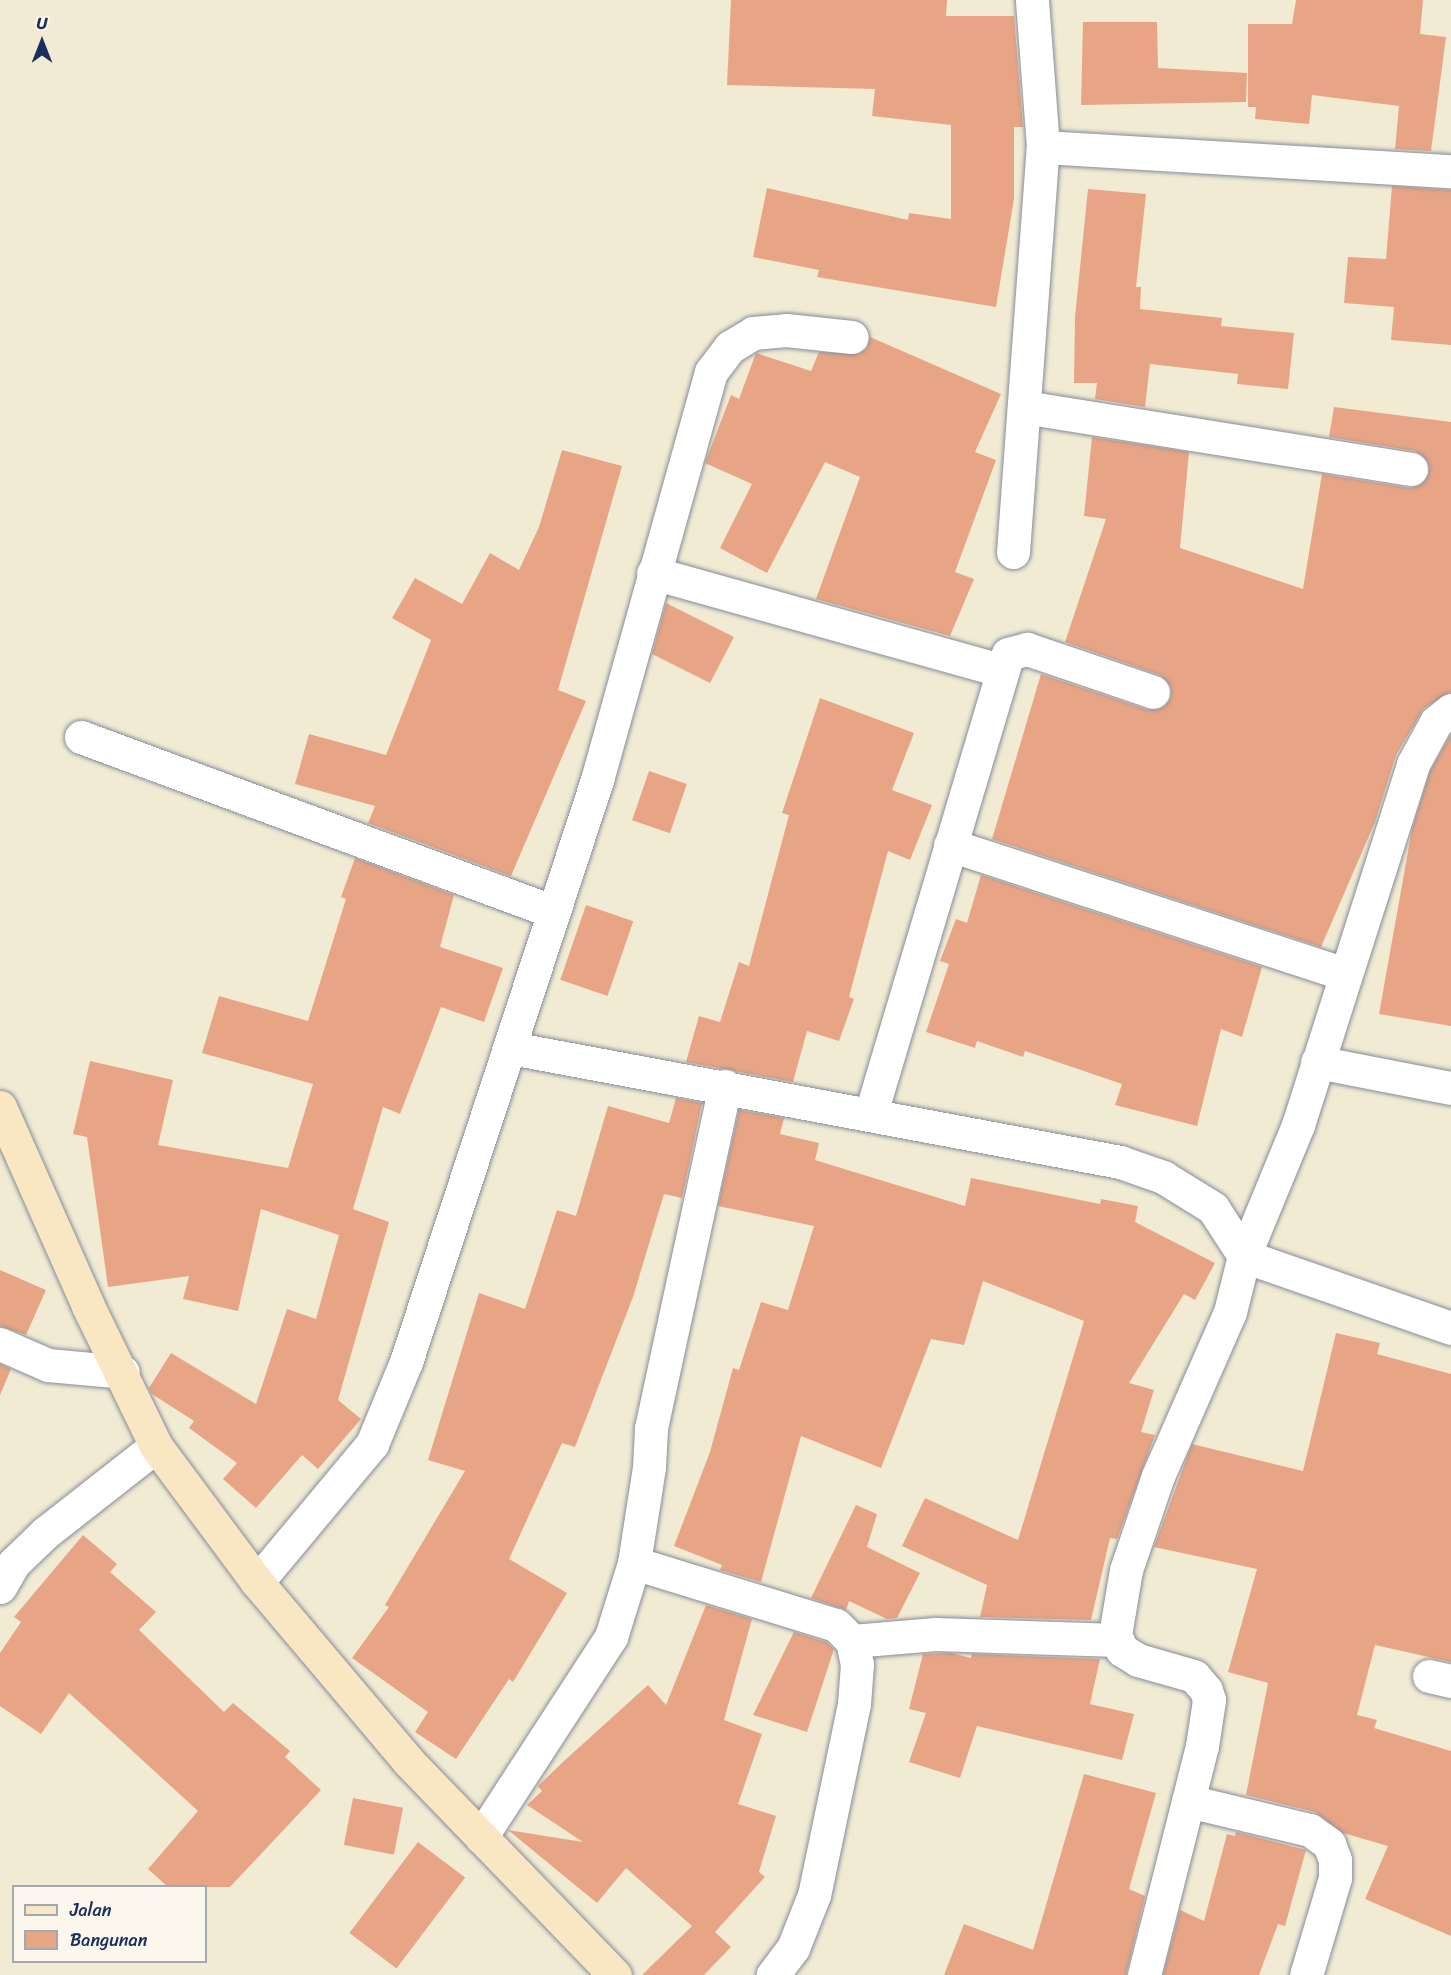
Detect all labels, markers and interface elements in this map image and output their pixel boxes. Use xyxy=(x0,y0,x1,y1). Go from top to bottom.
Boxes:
text: U xyxy=(37,9,47,38)
north arrow xyxy=(12,12,72,72)
legend xyxy=(12,1885,207,1963)
text: Jalan xyxy=(70,1894,111,1926)
text: Bangunan xyxy=(70,1924,147,1956)

